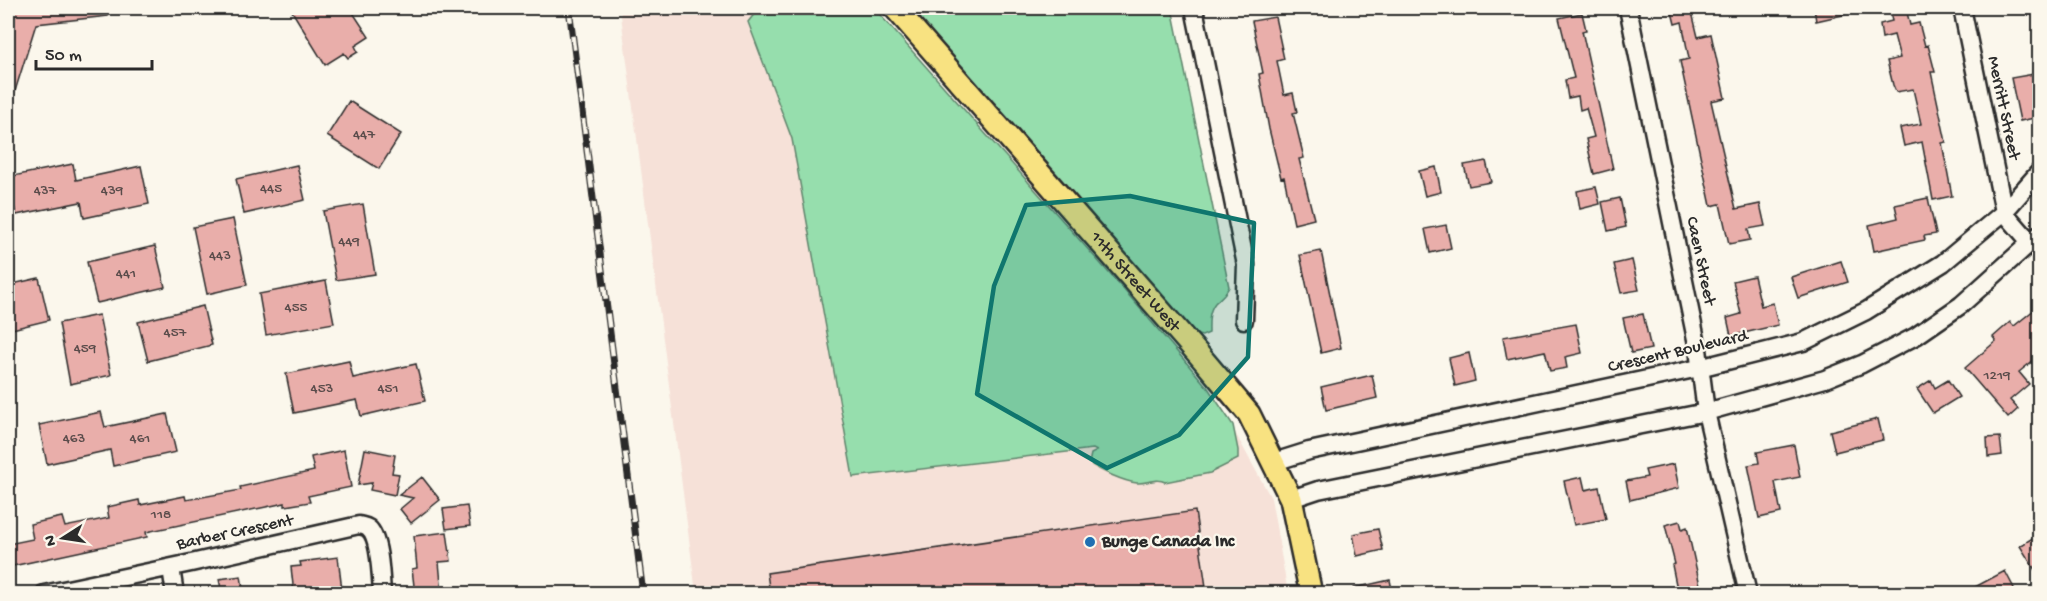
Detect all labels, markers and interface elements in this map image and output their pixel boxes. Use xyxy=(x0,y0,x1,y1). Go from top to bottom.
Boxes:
scale bar xyxy=(36,33,152,71)
text: 50 m xyxy=(45,46,82,67)
street label: Merritt Street xyxy=(1982,54,2025,163)
house number: 447 xyxy=(353,126,376,144)
house number: 445 xyxy=(260,180,282,198)
house number: 437 xyxy=(34,182,58,200)
house number: 439 xyxy=(101,182,124,200)
street label: Caen Street xyxy=(1680,215,1720,309)
street label: 11th Street West xyxy=(1085,226,1186,338)
house number: 449 xyxy=(338,233,360,251)
house number: 443 xyxy=(209,247,231,265)
house number: 441 xyxy=(116,265,136,283)
house number: 455 xyxy=(285,299,308,317)
house number: 457 xyxy=(164,324,188,342)
street label: Crescent Boulevard xyxy=(1606,325,1751,378)
house number: 459 xyxy=(74,340,97,358)
house number: 1219 xyxy=(1983,367,2011,385)
house number: 453 xyxy=(311,380,334,398)
house number: 451 xyxy=(377,380,399,398)
house number: 463 xyxy=(63,430,85,448)
house number: 461 xyxy=(130,430,150,448)
house number: 118 xyxy=(150,506,171,524)
north arrow xyxy=(33,508,93,568)
street label: Barber Crescent xyxy=(174,510,297,556)
place label: Bunge Canada Inc xyxy=(1101,532,1235,553)
text: N xyxy=(41,533,62,547)
marker: Bunge Canada Inc xyxy=(1083,535,1097,549)

